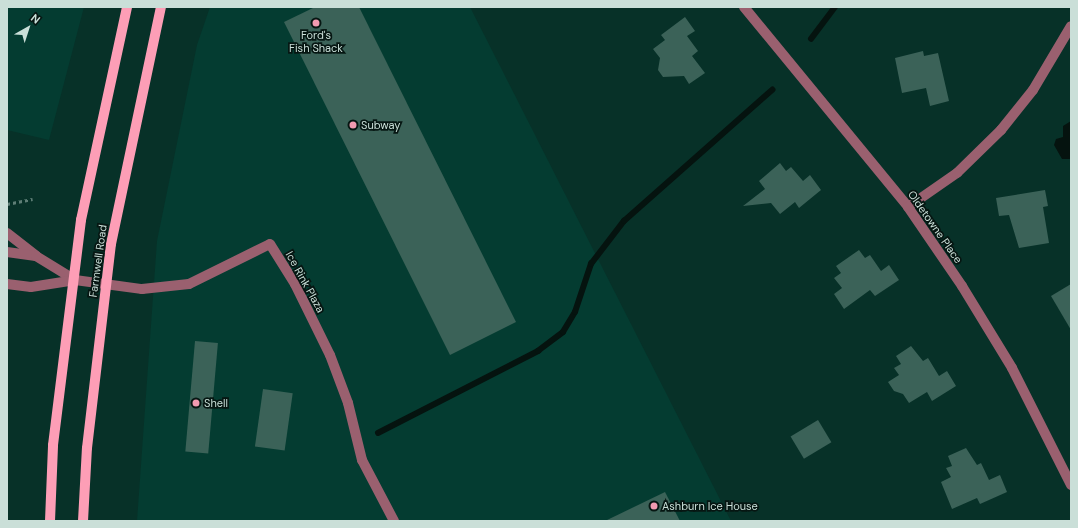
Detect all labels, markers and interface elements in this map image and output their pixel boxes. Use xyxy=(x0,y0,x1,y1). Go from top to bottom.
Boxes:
north arrow xyxy=(8,8,48,48)
text: N xyxy=(28,11,43,27)
marker: Ford's Fish Shack xyxy=(311,18,321,28)
place label: Ford's Fish Shack xyxy=(289,29,343,55)
place label: Subway xyxy=(361,118,400,132)
marker: Subway xyxy=(348,120,358,130)
street label: Oldetowne Place xyxy=(905,188,965,266)
street label: Farmwell Road xyxy=(86,224,110,298)
street label: Ice Rink Plaza xyxy=(283,249,327,315)
place label: Shell xyxy=(204,396,228,410)
marker: Shell xyxy=(191,398,201,408)
place label: Ashburn Ice House xyxy=(662,499,758,513)
marker: Ashburn Ice House xyxy=(649,501,659,511)

